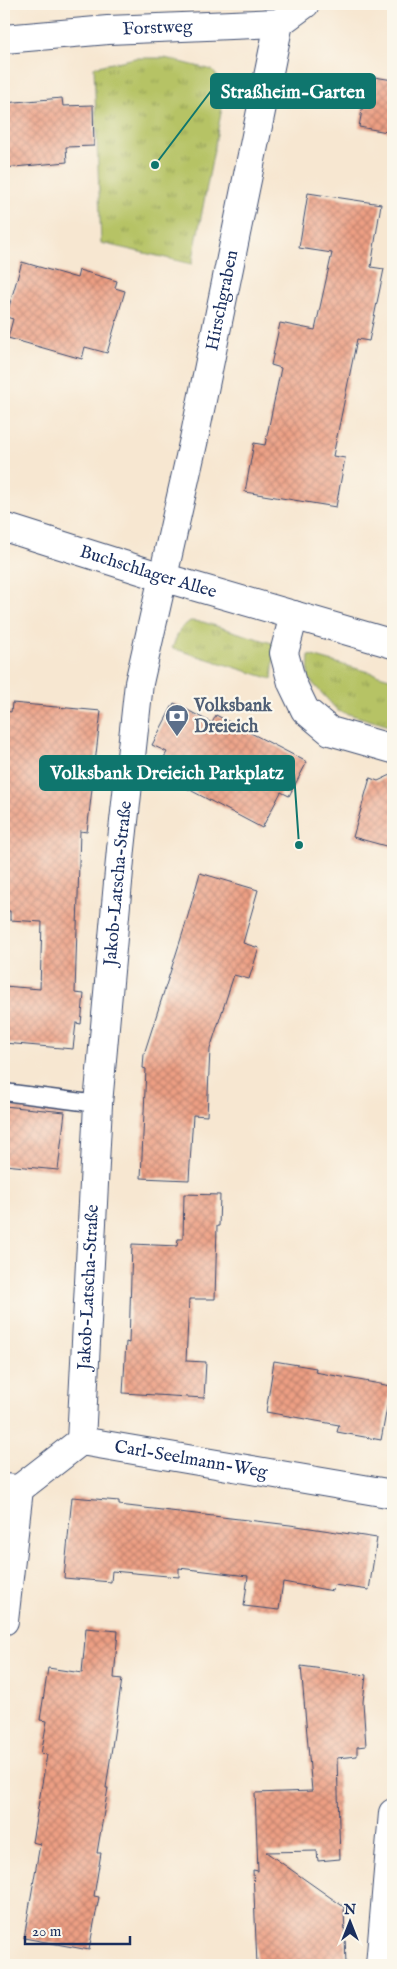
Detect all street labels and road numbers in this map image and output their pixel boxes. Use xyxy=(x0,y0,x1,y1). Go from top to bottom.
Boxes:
street label: Forstweg xyxy=(122,15,193,41)
street label: Hirschgraben xyxy=(201,248,244,353)
street label: Buchschlager Allee xyxy=(77,540,219,604)
street label: Jakob-Latscha-Straße xyxy=(99,800,138,969)
street label: Jakob-Latscha-Straße xyxy=(73,1204,104,1373)
street label: Carl-Seelmann-Weg xyxy=(113,1435,269,1484)

